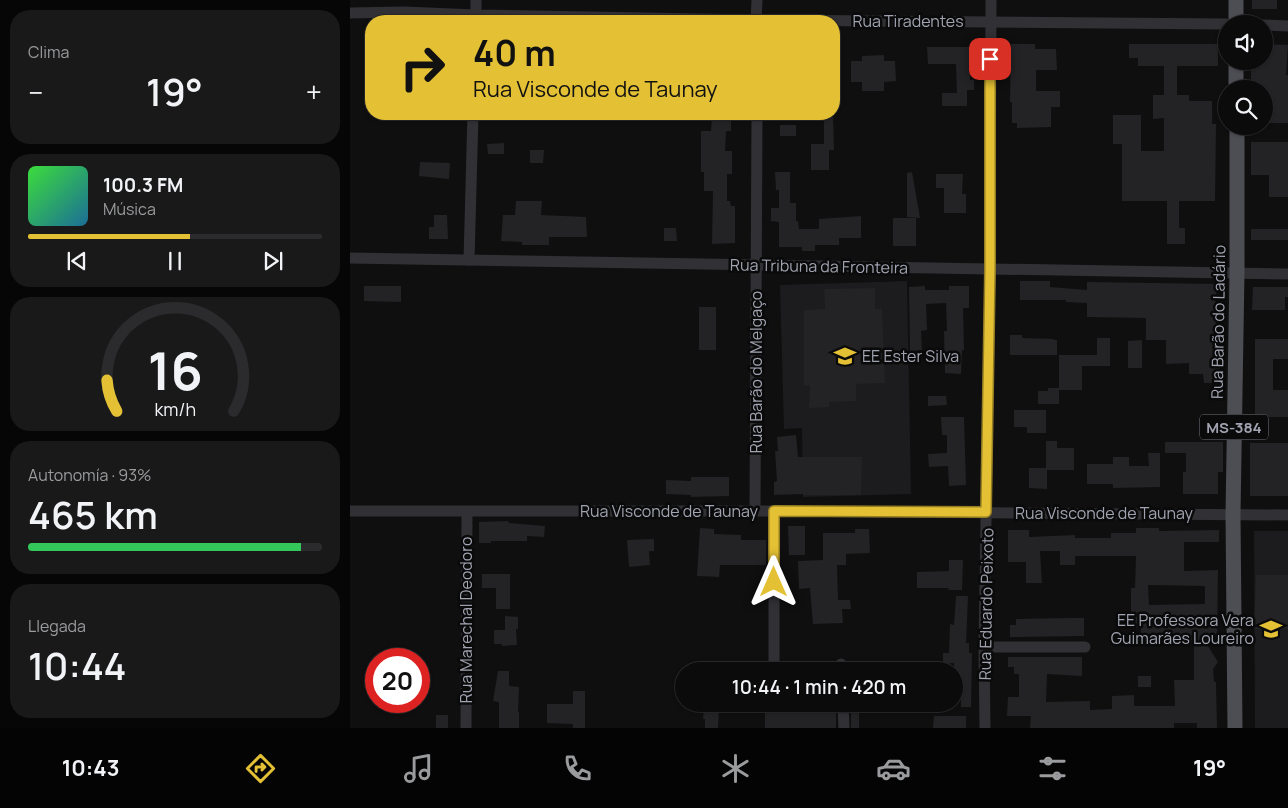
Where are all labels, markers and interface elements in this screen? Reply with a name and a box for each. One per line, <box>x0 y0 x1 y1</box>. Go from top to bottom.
street label: Rua Tiradentes <box>852 10 964 32</box>
map controls <box>1218 15 1273 135</box>
button: sound <box>1218 15 1273 70</box>
text: 40 m <box>473 29 556 77</box>
icon: right <box>390 35 455 100</box>
pin <box>969 38 1011 80</box>
text: Clima <box>28 41 69 63</box>
icon: arrive <box>976 45 1004 73</box>
text: 19° <box>146 65 203 117</box>
text: − <box>28 73 43 111</box>
text: + <box>306 73 322 111</box>
text: Rua Visconde de Taunay <box>473 74 718 104</box>
button: search <box>1218 80 1273 135</box>
text: 100.3 FM <box>103 172 183 198</box>
text: Música <box>103 198 156 220</box>
street label: Rua Barão do Ladário <box>1206 245 1230 399</box>
icon: previous <box>63 247 91 275</box>
icon: pause <box>161 247 189 275</box>
icon: next <box>259 247 287 275</box>
street label: Rua Tribuna da Fronteira <box>730 253 908 279</box>
street label: Rua Barão do Melgaço <box>745 291 767 453</box>
text: 16 <box>147 335 203 406</box>
school or university icon: EE Ester Silva <box>832 343 858 369</box>
place label: EE Ester Silva <box>862 345 959 367</box>
text: km/h <box>154 397 196 421</box>
road number: MS-384 <box>1200 414 1268 440</box>
text: Autonomía · 93% <box>28 464 152 486</box>
text: 465 km <box>28 488 158 540</box>
street label: Rua Visconde de Taunay <box>580 500 759 522</box>
street label: Rua Visconde de Taunay <box>1015 502 1194 524</box>
street label: Rua Eduardo Peixoto <box>974 528 998 680</box>
street label: Rua Marechal Deodoro <box>455 537 477 703</box>
position arrow <box>747 555 799 607</box>
place label: EE Professora Vera Guimarães Loureiro <box>1111 609 1254 649</box>
text: Llegada <box>28 615 86 637</box>
school or university icon: EE Professora Vera Guimarães Loureiro <box>1258 616 1284 642</box>
text: 10:44 <box>28 639 127 691</box>
speed limit sign: 20 <box>365 648 430 713</box>
text: 10:44 · 1 min · 420 m <box>732 674 906 700</box>
icon: directions <box>243 751 278 786</box>
icon: music <box>401 751 436 786</box>
icon: phone <box>560 751 595 786</box>
icon: climate <box>718 751 753 786</box>
icon: car <box>876 751 911 786</box>
icon: filters <box>1035 751 1070 786</box>
text: 10:43 <box>62 753 120 783</box>
text: 19° <box>1193 753 1226 783</box>

